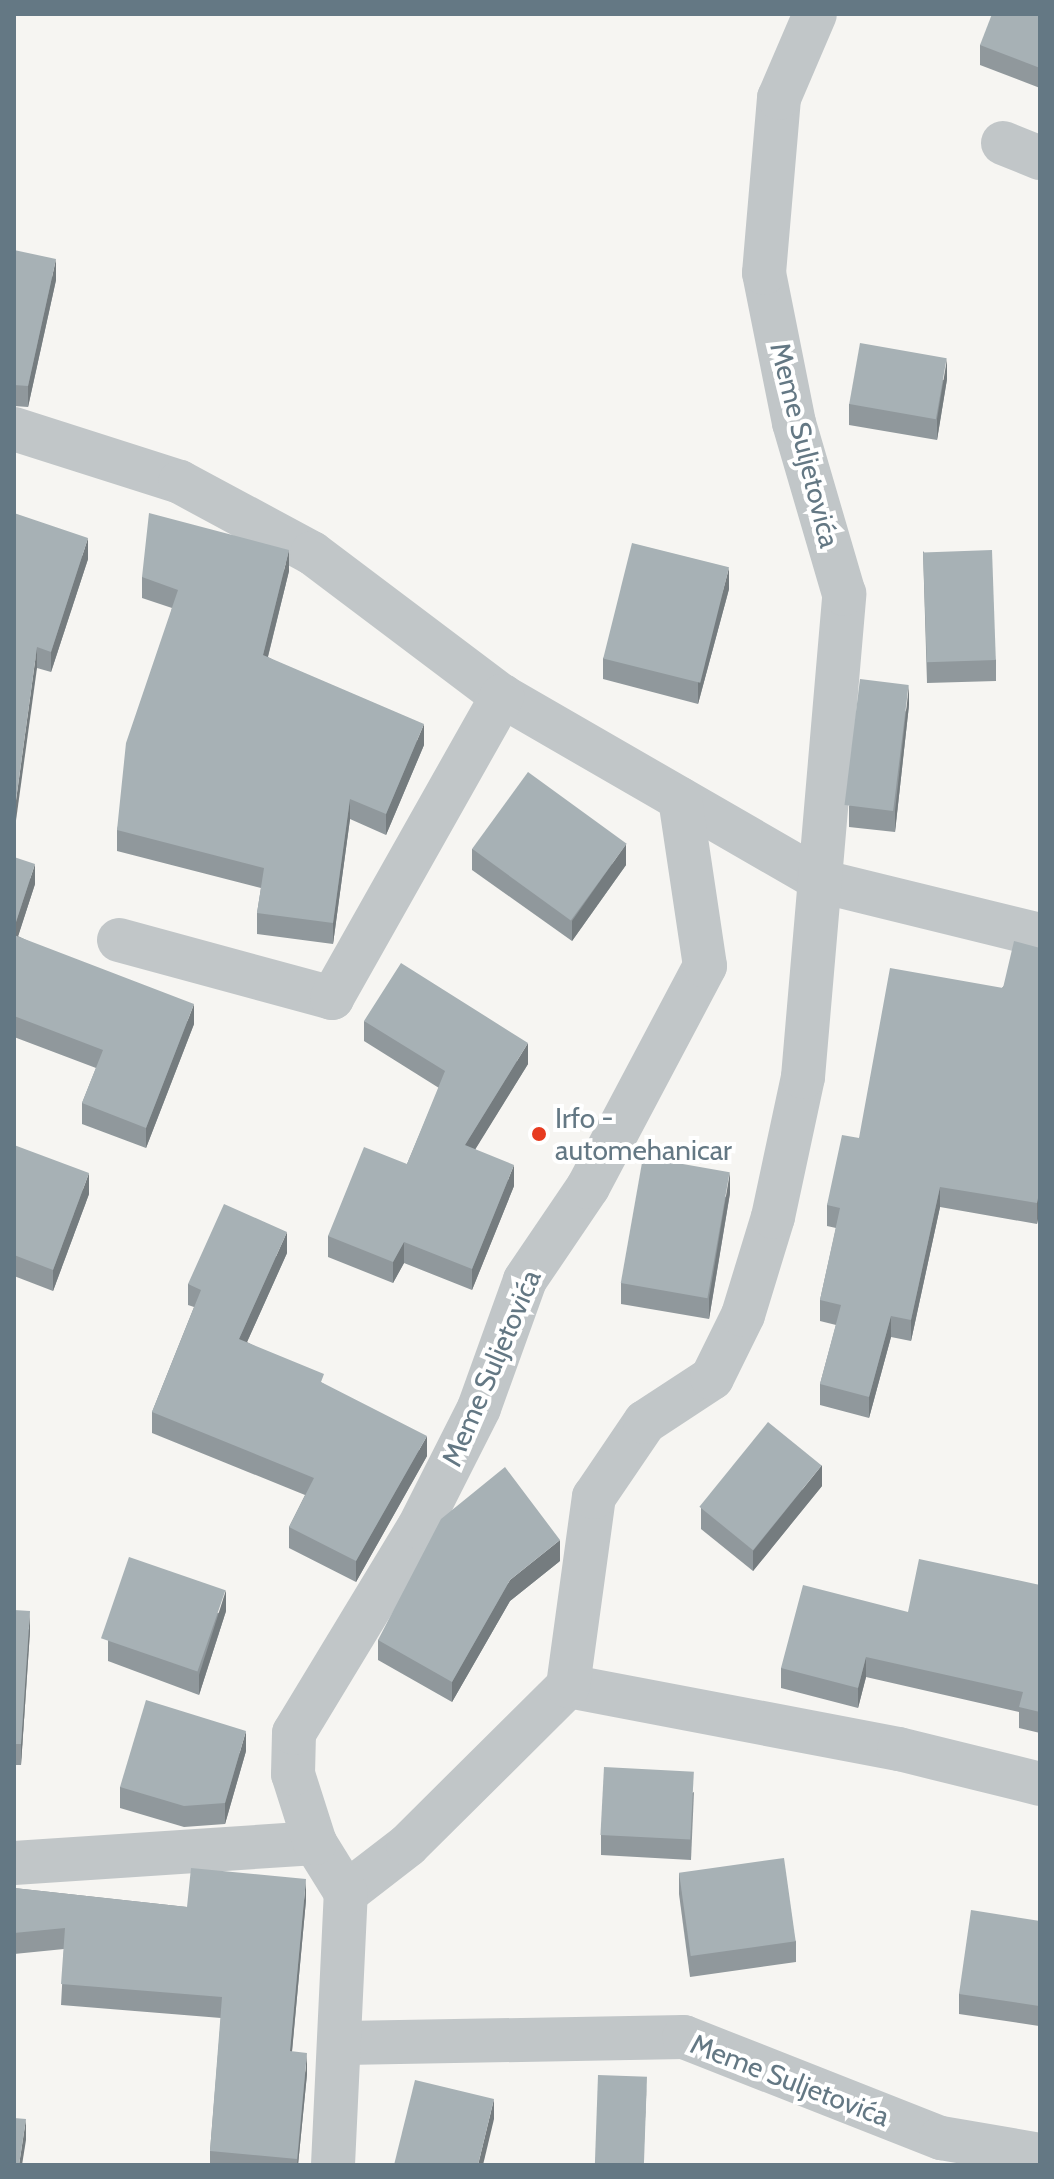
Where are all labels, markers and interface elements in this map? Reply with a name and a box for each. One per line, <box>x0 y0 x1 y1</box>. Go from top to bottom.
street label: Meme Suljetovića <box>763 339 847 551</box>
place label: Irfo - automehanicar <box>555 1101 732 1167</box>
marker: Irfo - automehanicar <box>530 1125 548 1143</box>
street label: Meme Suljetovića <box>435 1265 547 1471</box>
street label: Meme Suljetovića <box>686 2027 894 2133</box>

